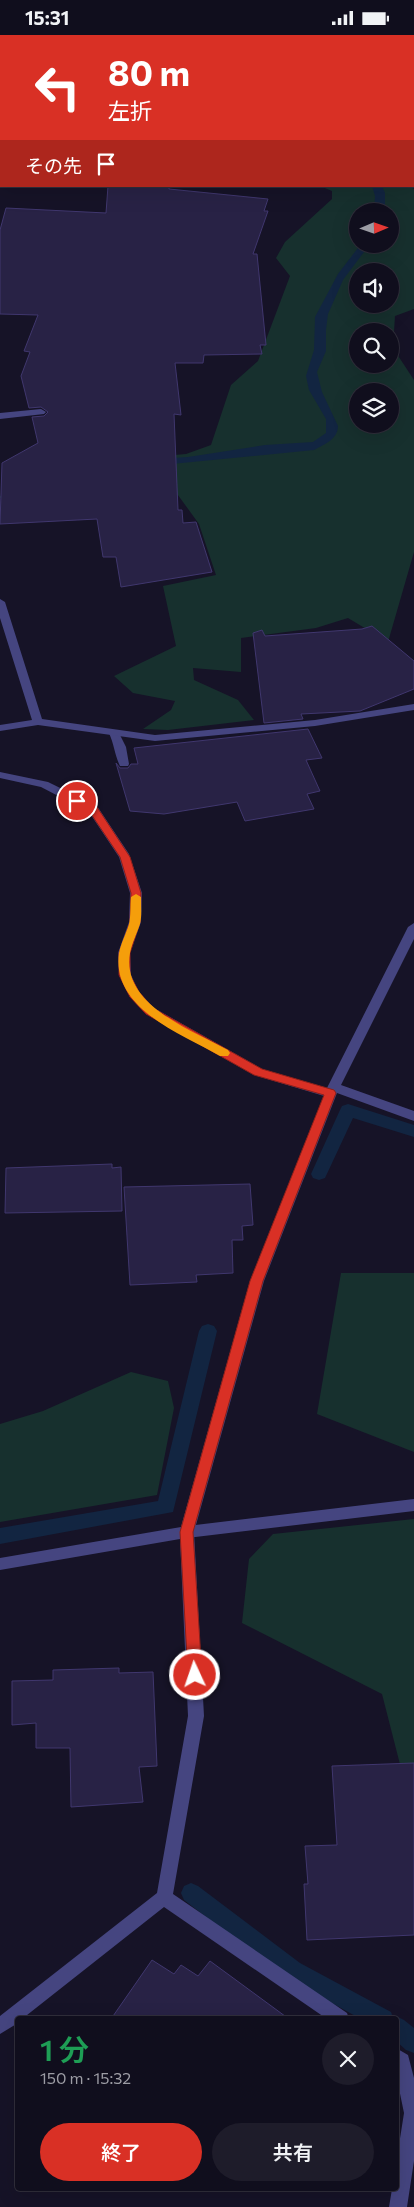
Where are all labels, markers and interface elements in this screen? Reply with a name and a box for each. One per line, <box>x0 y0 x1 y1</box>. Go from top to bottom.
text: 15:31 <box>25 6 69 29</box>
text: 80 m <box>108 50 190 93</box>
icon: left <box>25 55 90 120</box>
text: 左折 <box>108 97 152 124</box>
icon: arrive <box>92 150 120 178</box>
text: その先 <box>25 154 82 177</box>
north arrow <box>349 203 399 253</box>
map controls <box>349 203 399 433</box>
button: sound <box>349 263 399 313</box>
button: search <box>349 323 399 373</box>
button: layers <box>349 383 399 433</box>
pin <box>56 780 98 822</box>
icon: arrive <box>63 787 91 815</box>
position arrow <box>168 1648 220 1700</box>
text: 1 分 <box>40 2030 89 2067</box>
button: close <box>322 2033 374 2085</box>
text: 150 m · 15:32 <box>40 2068 131 2087</box>
button: 終了 <box>40 2123 202 2181</box>
button: 共有 <box>212 2123 374 2181</box>

